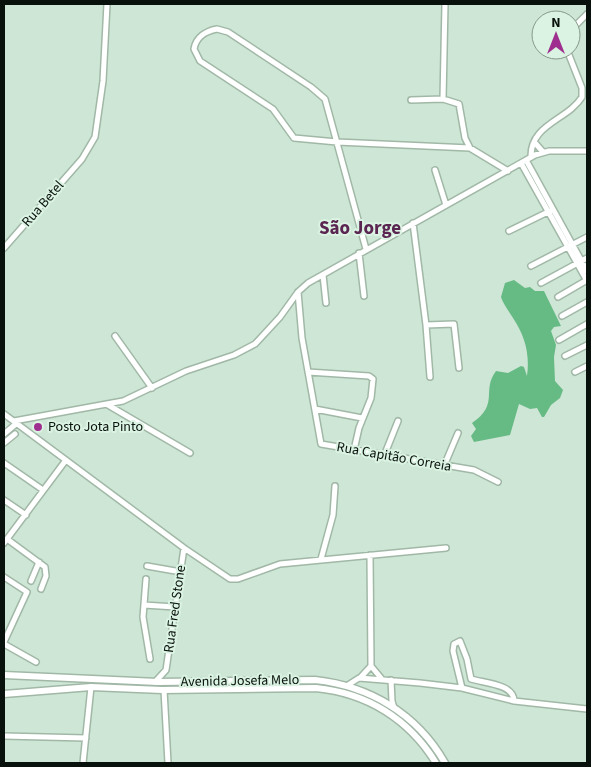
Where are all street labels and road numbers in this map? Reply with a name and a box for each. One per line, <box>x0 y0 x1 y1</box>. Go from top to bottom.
street label: Rua Betel <box>17 176 69 232</box>
street label: Rua Capitão Correia <box>335 437 453 477</box>
street label: Rua Fred Stone <box>159 564 191 654</box>
street label: Avenida Josefa Melo <box>181 670 299 692</box>

